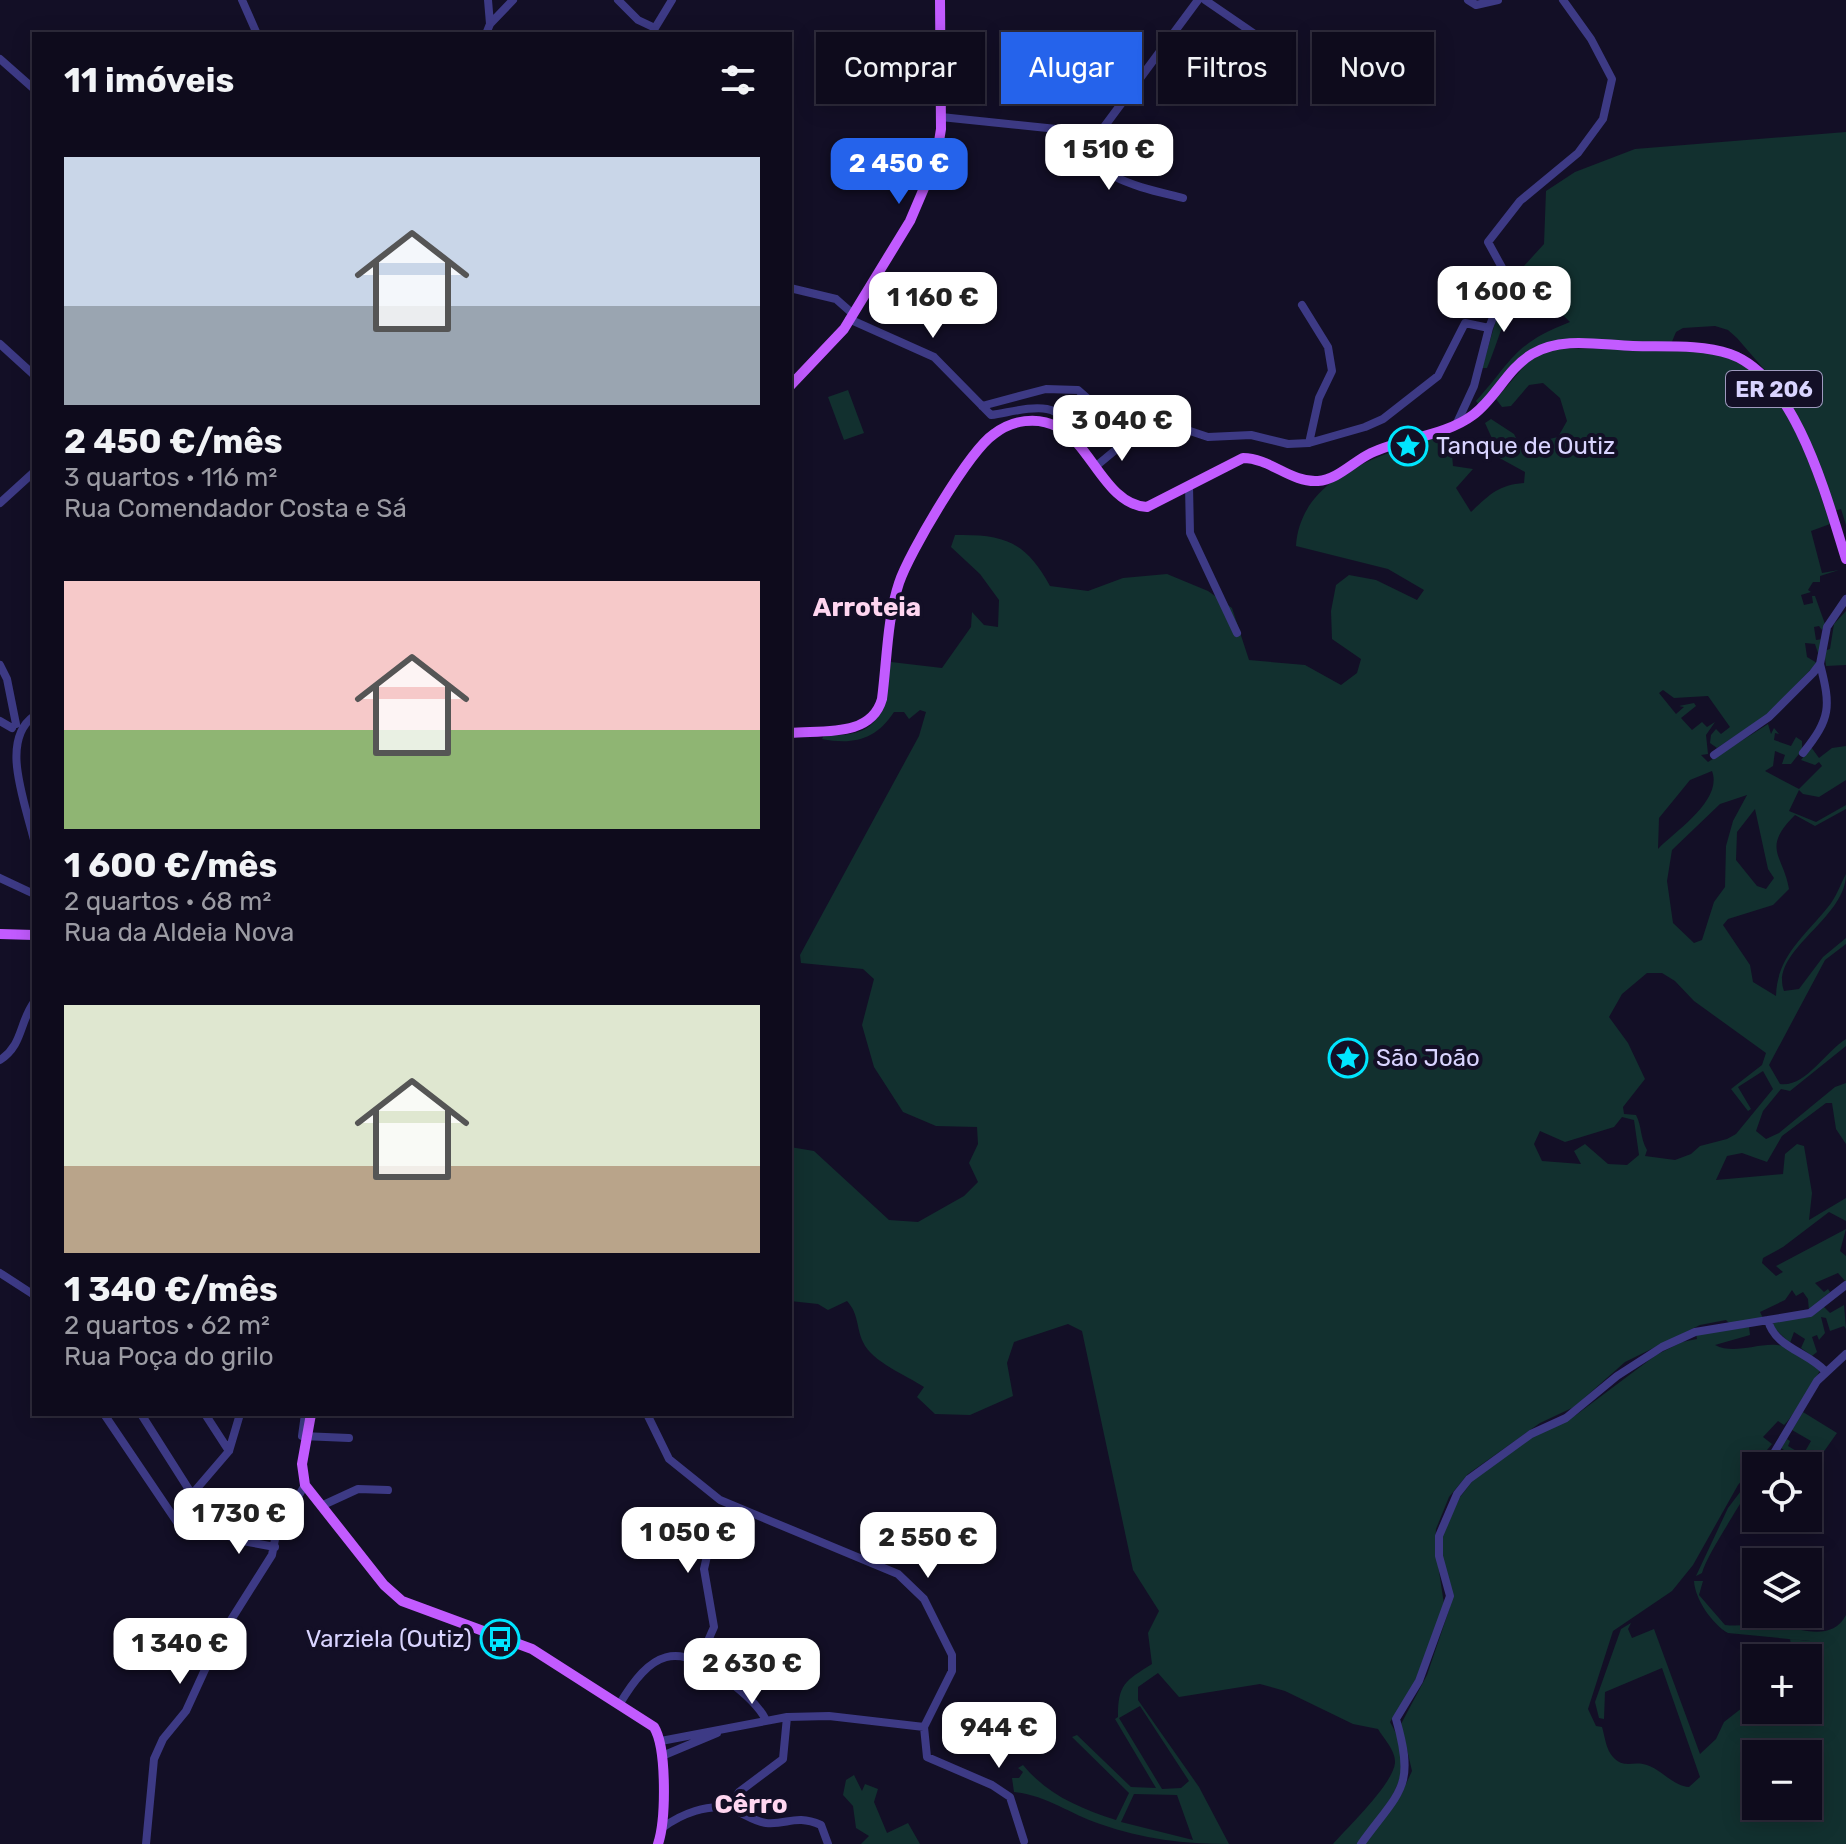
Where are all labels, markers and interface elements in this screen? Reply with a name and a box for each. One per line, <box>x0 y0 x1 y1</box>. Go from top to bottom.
chip: Comprar <box>816 32 985 104</box>
chip: Alugar <box>1001 32 1142 104</box>
chip: Filtros <box>1158 32 1296 104</box>
chip: Novo <box>1312 32 1434 104</box>
icon: filters <box>716 58 760 102</box>
text: 11 imóveis <box>64 60 234 101</box>
pin: 1 510 € <box>1035 124 1183 192</box>
text: 1 510 € <box>1063 134 1155 165</box>
pin: 2 450 € <box>825 138 973 206</box>
text: 2 450 € <box>849 148 949 179</box>
icon: home <box>340 209 484 353</box>
pin: 1 600 € <box>1430 266 1578 334</box>
pin: 1 160 € <box>859 272 1007 340</box>
text: 1 600 € <box>1456 276 1552 307</box>
text: 1 160 € <box>887 282 979 313</box>
road number: ER 206 <box>1726 371 1822 407</box>
pin: 3 040 € <box>1048 395 1196 463</box>
text: 3 040 € <box>1071 405 1173 436</box>
text: 2 450 €/mês <box>64 421 282 462</box>
place icon: Tanque de Outiz <box>1387 425 1429 467</box>
place label: Tanque de Outiz <box>1436 432 1615 460</box>
text: 3 quartos · 116 m² <box>64 462 277 493</box>
text: Rua Comendador Costa e Sá <box>64 493 407 524</box>
district label: Arroteia <box>813 592 921 623</box>
icon: home <box>340 633 484 777</box>
text: 1 600 €/mês <box>64 845 277 886</box>
text: 2 quartos · 68 m² <box>64 886 271 917</box>
text: Rua da Aldeia Nova <box>64 917 294 948</box>
place icon: São João <box>1327 1037 1369 1079</box>
place label: São João <box>1376 1044 1480 1072</box>
icon: home <box>340 1057 484 1201</box>
text: 1 340 €/mês <box>64 1269 278 1310</box>
text: 2 quartos · 62 m² <box>64 1310 270 1341</box>
text: Rua Poça do grilo <box>64 1341 274 1372</box>
map controls <box>1742 1452 1822 1820</box>
button: locate <box>1742 1452 1822 1532</box>
pin: 1 730 € <box>165 1488 313 1556</box>
text: 1 730 € <box>192 1498 286 1529</box>
pin: 1 050 € <box>614 1507 762 1575</box>
pin: 2 550 € <box>854 1512 1002 1580</box>
text: 1 050 € <box>640 1517 736 1548</box>
text: 2 550 € <box>878 1522 978 1553</box>
button: layers <box>1742 1548 1822 1628</box>
pin: 1 340 € <box>106 1618 254 1686</box>
bus stop icon: Varziela (Outiz) <box>479 1618 521 1660</box>
place label: Varziela (Outiz) <box>306 1625 472 1653</box>
text: 1 340 € <box>132 1628 228 1659</box>
pin: 2 630 € <box>678 1638 826 1706</box>
button: + <box>1742 1644 1822 1724</box>
text: 2 630 € <box>702 1648 802 1679</box>
pin: 944 € <box>943 1702 1055 1770</box>
text: 944 € <box>960 1712 1038 1743</box>
button: − <box>1742 1740 1822 1820</box>
district label: Cêrro <box>714 1789 788 1820</box>

